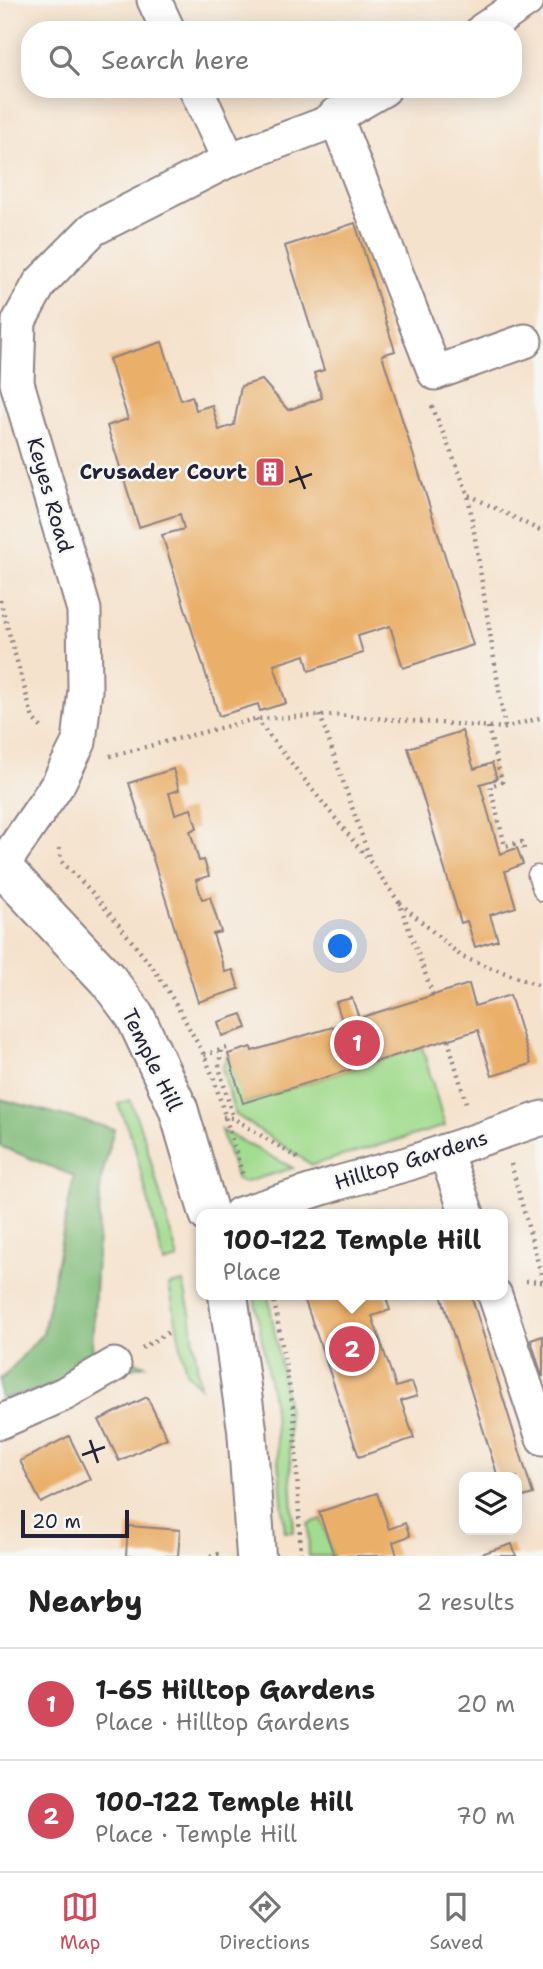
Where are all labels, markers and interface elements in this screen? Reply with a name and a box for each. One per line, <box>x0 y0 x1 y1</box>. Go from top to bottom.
search box <box>21 21 522 98</box>
icon: search <box>45 41 83 79</box>
text: Search here <box>101 42 250 77</box>
street label: Keyes Road <box>20 434 80 556</box>
building icon: Crusader Court <box>253 455 287 489</box>
place label: Crusader Court <box>79 458 247 486</box>
your location <box>323 929 357 963</box>
street label: Temple Hill <box>115 1004 189 1116</box>
pin: 1 <box>334 1017 380 1069</box>
street label: Hilltop Gardens <box>331 1123 491 1197</box>
popup <box>196 1209 508 1300</box>
text: 100-122 Temple Hill <box>223 1222 481 1257</box>
text: Place <box>223 1257 281 1287</box>
pin: 2 <box>329 1323 375 1375</box>
map controls <box>459 1472 522 1535</box>
button: layers <box>459 1472 522 1535</box>
scale bar <box>21 1507 130 1539</box>
text: 20 m <box>32 1509 81 1534</box>
text: Nearby <box>28 1581 143 1622</box>
text: 2 results <box>416 1587 515 1617</box>
text: 1-65 Hilltop Gardens <box>95 1672 375 1707</box>
text: 1 <box>46 1689 56 1719</box>
text: 20 m <box>456 1689 515 1719</box>
text: Place · Hilltop Gardens <box>95 1707 350 1737</box>
text: 100-122 Temple Hill <box>95 1784 354 1819</box>
text: 2 <box>43 1801 59 1831</box>
text: 70 m <box>456 1801 515 1831</box>
text: Place · Temple Hill <box>95 1819 297 1849</box>
tab: Map <box>60 1888 100 1955</box>
tab: Directions <box>220 1888 310 1955</box>
tab: Saved <box>429 1888 483 1955</box>

